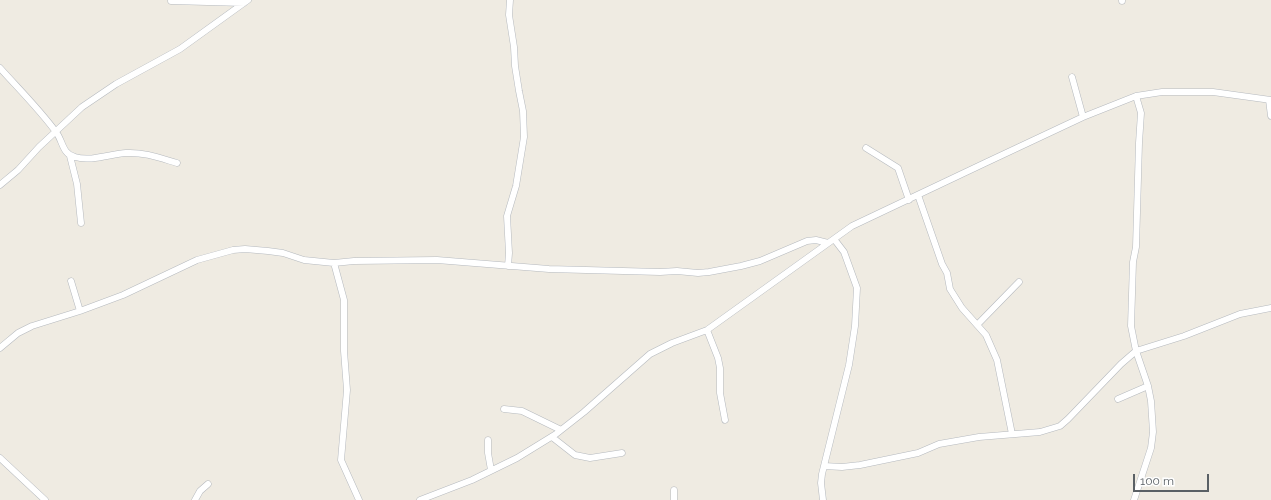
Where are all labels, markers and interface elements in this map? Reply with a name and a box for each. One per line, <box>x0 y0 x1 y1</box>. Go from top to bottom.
scale bar <box>1135 466 1211 492</box>
text: 100 m <box>1140 474 1174 488</box>

